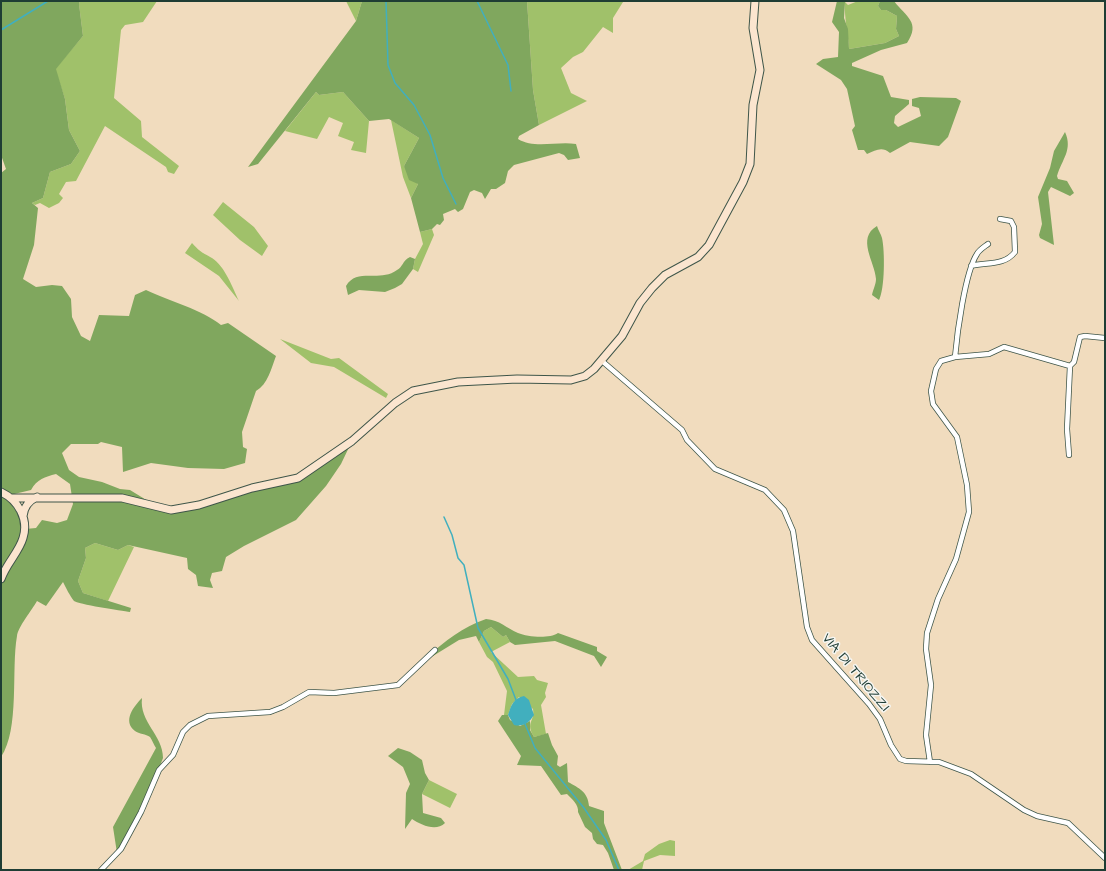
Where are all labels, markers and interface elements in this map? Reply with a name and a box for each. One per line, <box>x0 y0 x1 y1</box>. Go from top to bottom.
street label: VIA DI TRIOZZI <box>818 631 892 715</box>

